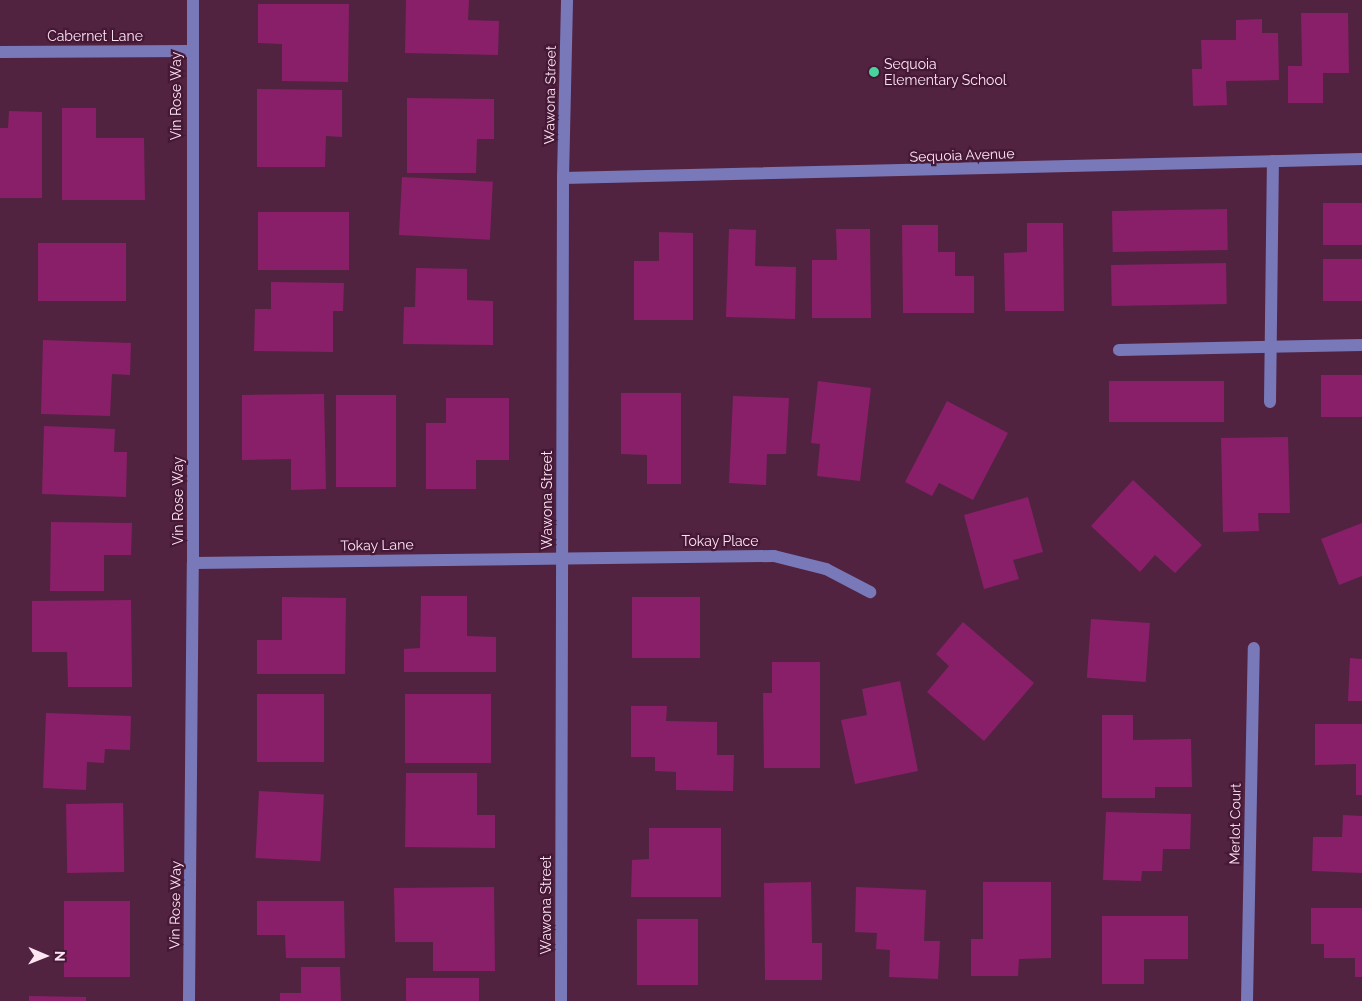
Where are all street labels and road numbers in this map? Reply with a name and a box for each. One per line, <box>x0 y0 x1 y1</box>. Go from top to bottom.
street label: Cabernet Lane <box>47 28 143 44</box>
street label: Wawona Street <box>541 45 559 145</box>
street label: Vin Rose Way <box>168 52 184 140</box>
street label: Sequoia Avenue <box>909 145 1015 165</box>
street label: Wawona Street <box>539 451 555 549</box>
street label: Vin Rose Way <box>170 457 186 545</box>
street label: Tokay Place <box>681 533 759 549</box>
street label: Tokay Lane <box>340 536 414 554</box>
street label: Merlot Court <box>1226 783 1244 865</box>
street label: Wawona Street <box>538 856 554 954</box>
street label: Vin Rose Way <box>166 860 184 950</box>

